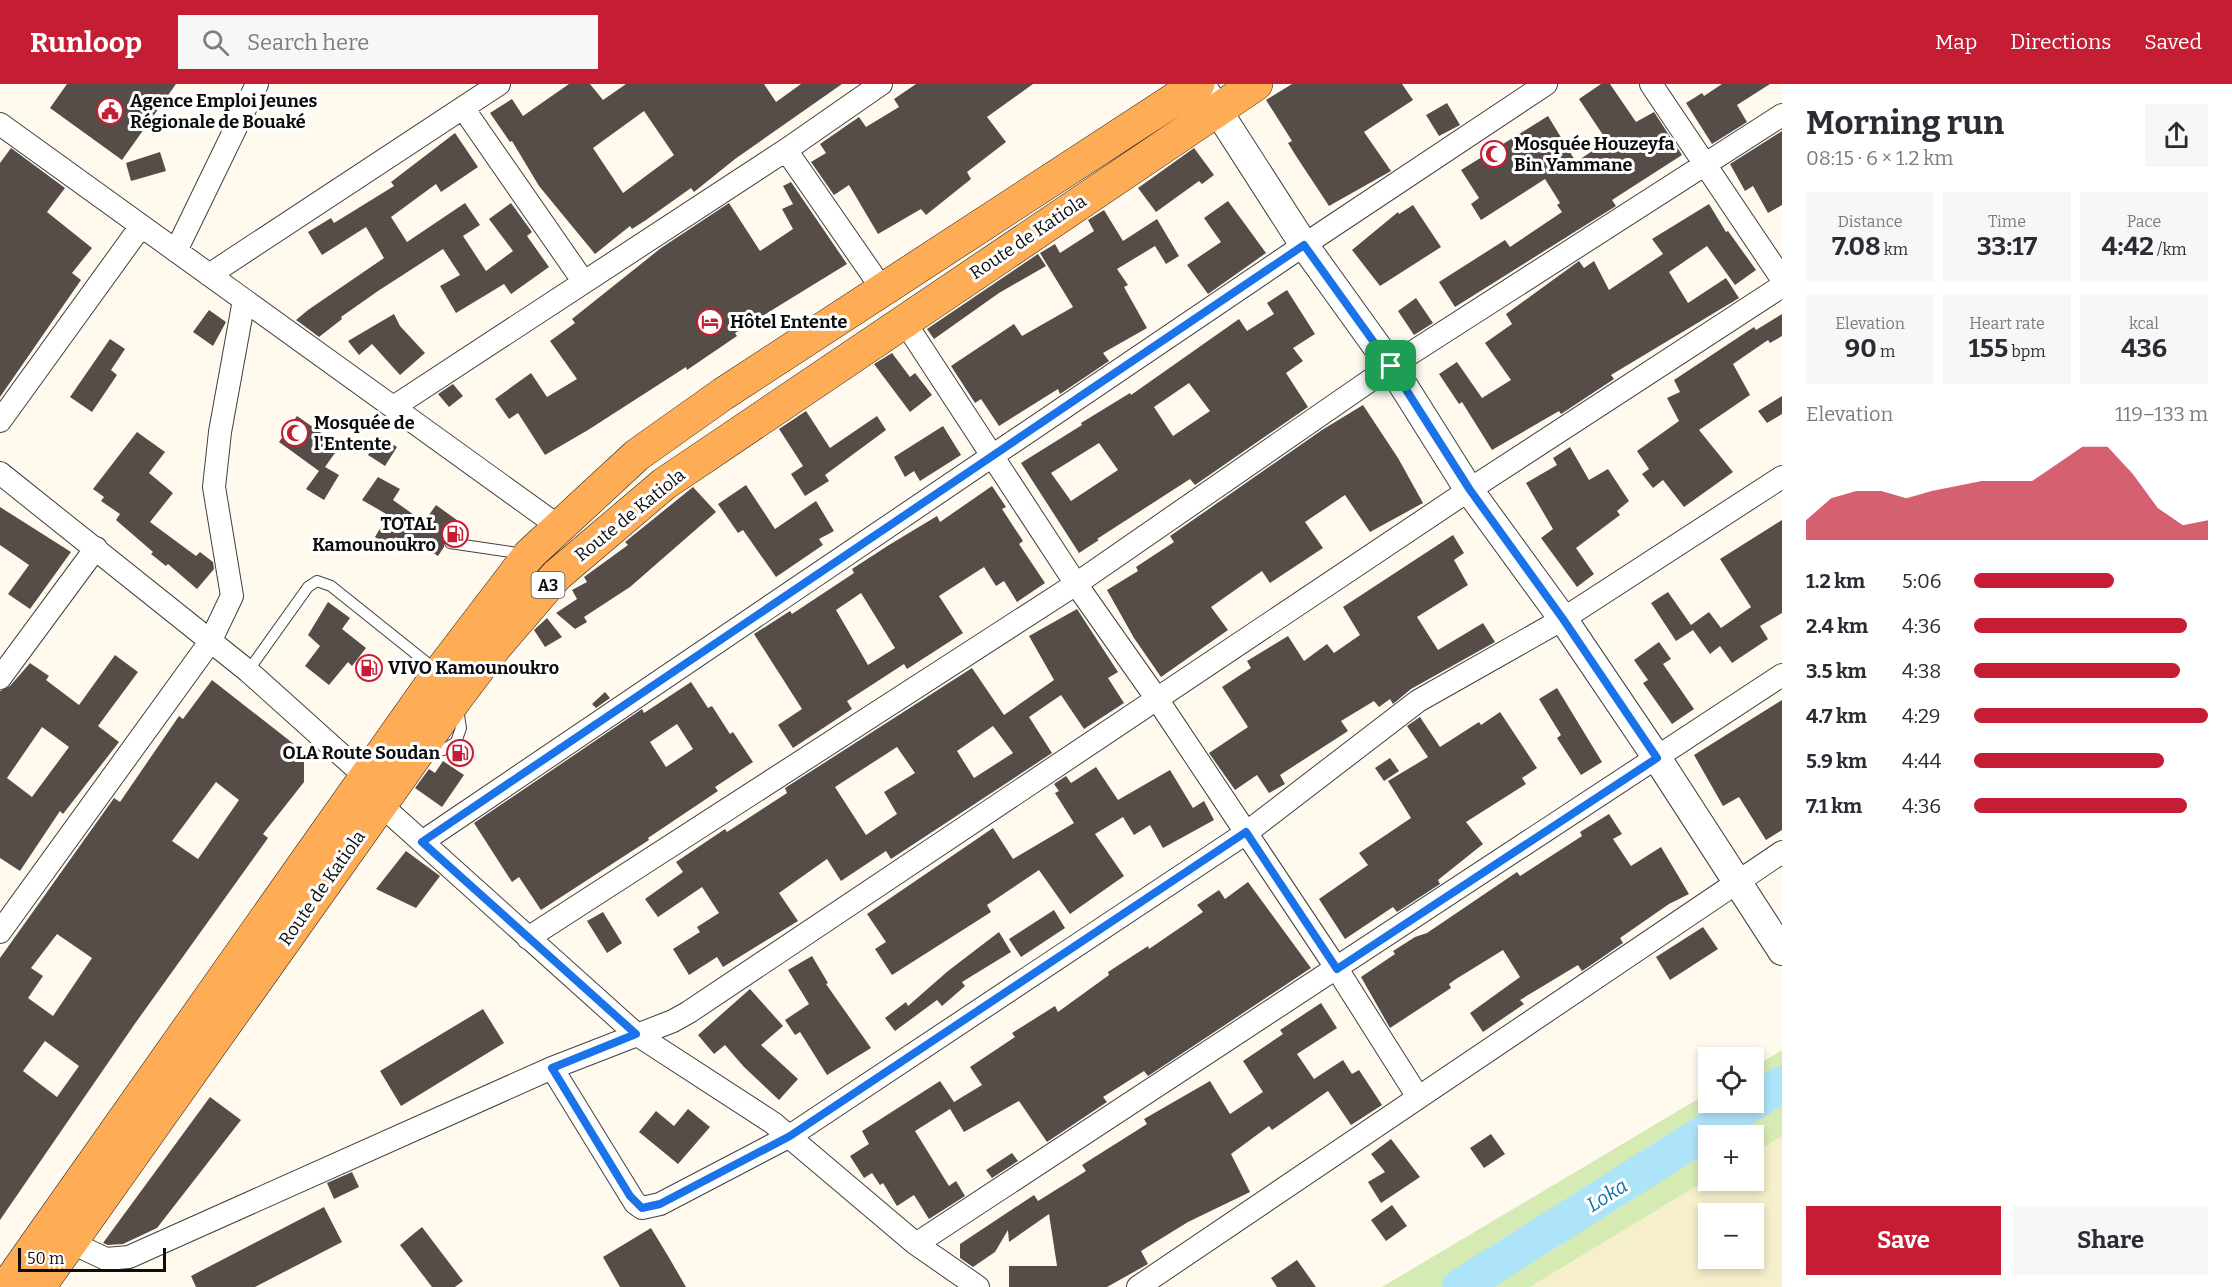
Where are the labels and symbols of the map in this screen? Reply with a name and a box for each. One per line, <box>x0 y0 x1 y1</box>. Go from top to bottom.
place label: Agence Emploi Jeunes Régionale de Bouaké <box>130 90 318 133</box>
public building icon: Agence Emploi Jeunes Régionale de Bouaké <box>95 96 125 126</box>
place label: Mosquée Houzeyfa Bin Yammane <box>1514 133 1675 176</box>
mosque icon: Mosquée Houzeyfa Bin Yammane <box>1479 139 1509 169</box>
street label: Route de Katiola <box>966 190 1091 284</box>
hotel icon: Hôtel Entente <box>695 307 725 337</box>
place label: Hôtel Entente <box>730 311 847 333</box>
pin <box>1365 340 1416 391</box>
place label: Mosquée de l'Entente <box>314 412 415 455</box>
mosque icon: Mosquée de l'Entente <box>280 418 310 448</box>
street label: Route de Katiola <box>570 464 690 566</box>
place label: TOTAL Kamounoukro <box>312 513 436 556</box>
fuel station icon: TOTAL Kamounoukro <box>440 519 470 549</box>
road number: A3 <box>532 572 564 598</box>
fuel station icon: VIVO Kamounoukro <box>354 653 384 683</box>
place label: VIVO Kamounoukro <box>388 657 559 679</box>
fuel station icon: OLA Route Soudan <box>445 738 475 768</box>
place label: OLA Route Soudan <box>283 742 440 764</box>
street label: Route de Katiola <box>274 826 370 950</box>
water label: Loka <box>1582 1173 1632 1217</box>
scale bar <box>18 1245 166 1272</box>

